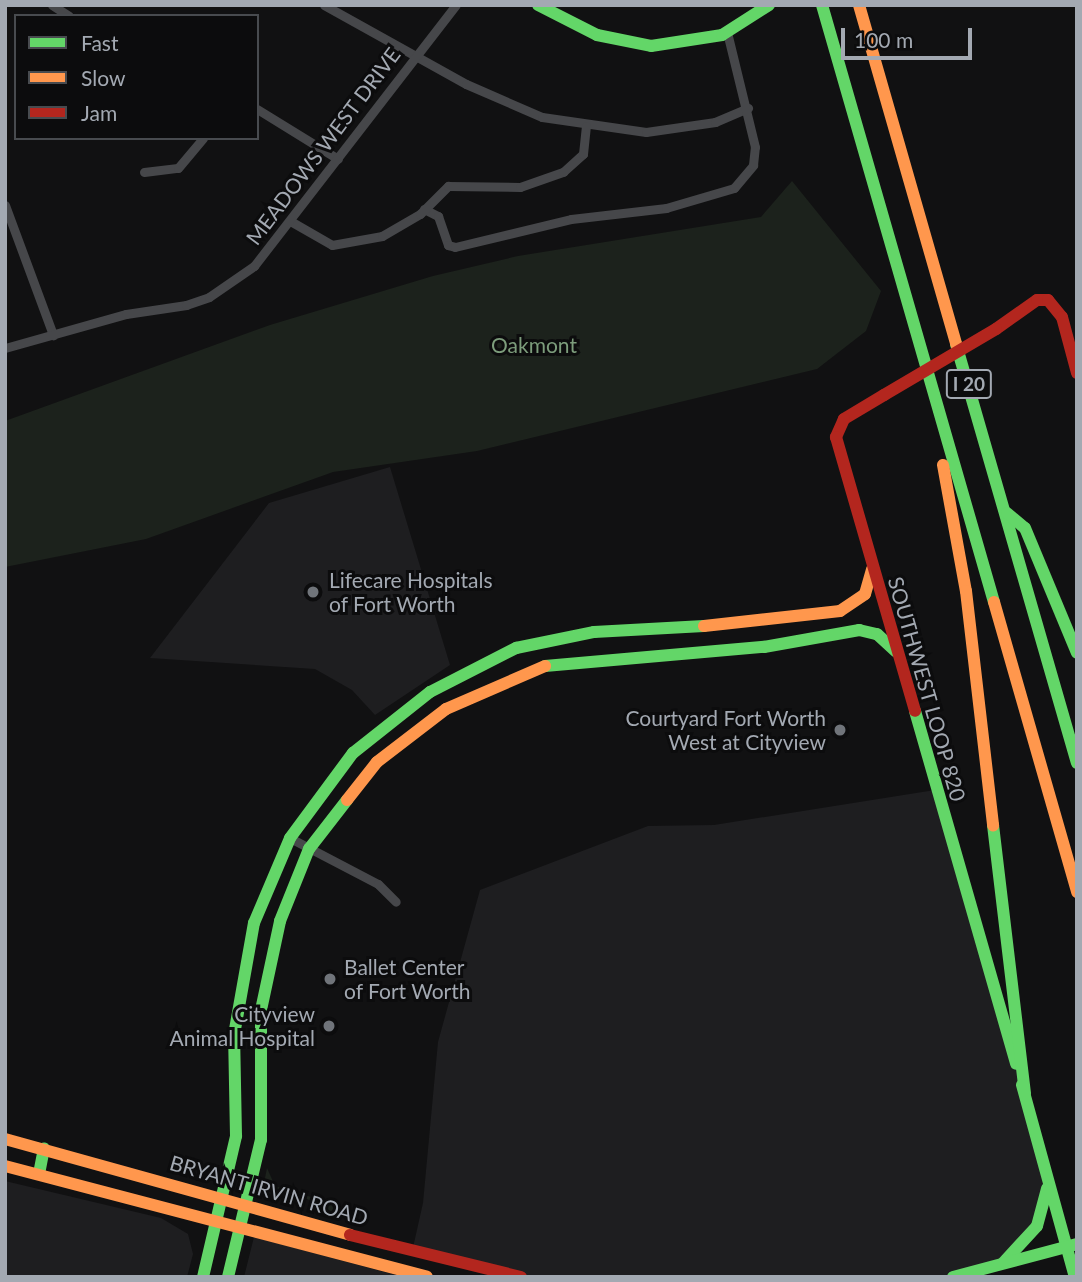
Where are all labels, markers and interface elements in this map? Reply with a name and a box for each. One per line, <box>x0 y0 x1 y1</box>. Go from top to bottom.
legend <box>14 14 259 140</box>
scale bar <box>844 14 975 58</box>
text: 100 m <box>854 27 913 52</box>
text: Fast <box>81 30 118 55</box>
street label: MEADOWS WEST DRIVE <box>240 42 406 250</box>
text: Slow <box>81 65 125 90</box>
text: Jam <box>81 100 117 125</box>
park label: Oakmont <box>491 332 577 358</box>
road number: I 20 <box>944 368 993 400</box>
place label: Lifecare Hospitals of Fort Worth <box>329 567 493 617</box>
street label: SOUTHWEST LOOP 820 <box>883 573 971 805</box>
marker: Lifecare Hospitals of Fort Worth <box>303 582 323 602</box>
place label: Courtyard Fort Worth West at Cityview <box>625 705 826 755</box>
marker: Courtyard Fort Worth West at Cityview <box>832 722 848 738</box>
place label: Ballet Center of Fort Worth <box>344 954 471 1004</box>
marker: Ballet Center of Fort Worth <box>322 971 338 987</box>
place label: Cityview Animal Hospital <box>170 1001 315 1051</box>
marker: Cityview Animal Hospital <box>321 1018 337 1034</box>
street label: BRYANT IRVIN ROAD <box>167 1150 371 1230</box>

